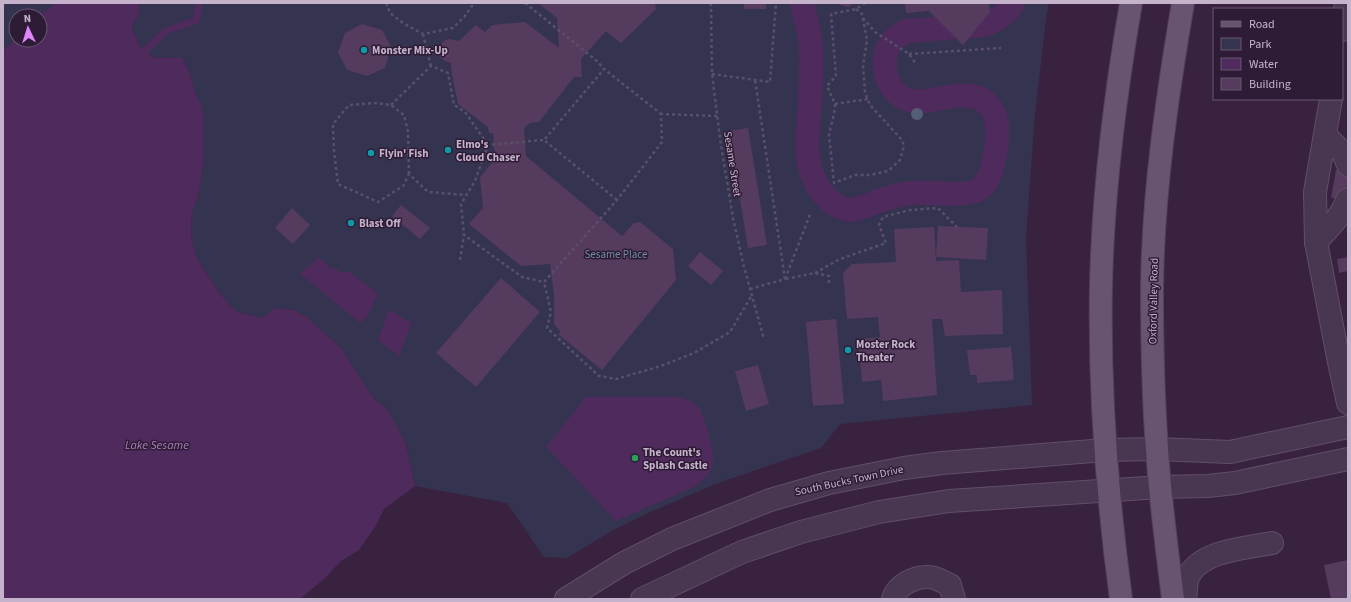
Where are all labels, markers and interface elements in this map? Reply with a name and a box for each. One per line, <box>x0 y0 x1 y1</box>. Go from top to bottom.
north arrow <box>8 8 48 48</box>
legend <box>1213 8 1343 100</box>
text: N <box>23 11 32 26</box>
text: Road <box>1249 16 1275 33</box>
text: Park <box>1249 36 1271 53</box>
place label: Monster Mix-Up <box>372 43 448 58</box>
marker: Monster Mix-Up <box>359 45 369 55</box>
text: Water <box>1249 56 1279 73</box>
text: Building <box>1249 76 1291 93</box>
street label: Sesame Street <box>720 130 745 198</box>
place label: Elmo's Cloud Chaser <box>456 137 520 165</box>
marker: Elmo's Cloud Chaser <box>443 145 453 155</box>
place label: Flyin' Fish <box>379 146 428 161</box>
marker: Flyin' Fish <box>366 148 376 158</box>
place label: Blast Off <box>359 216 401 231</box>
marker: Blast Off <box>346 218 356 228</box>
park label: Sesame Place <box>584 247 648 262</box>
street label: Oxford Valley Road <box>1145 258 1162 344</box>
place label: Moster Rock Theater <box>856 337 915 365</box>
marker: Moster Rock Theater <box>843 345 853 355</box>
water label: Lake Sesame <box>125 437 189 454</box>
place label: The Count's Splash Castle <box>643 445 708 473</box>
marker: The Count's Splash Castle <box>630 453 640 463</box>
street label: South Bucks Town Drive <box>793 462 905 499</box>

